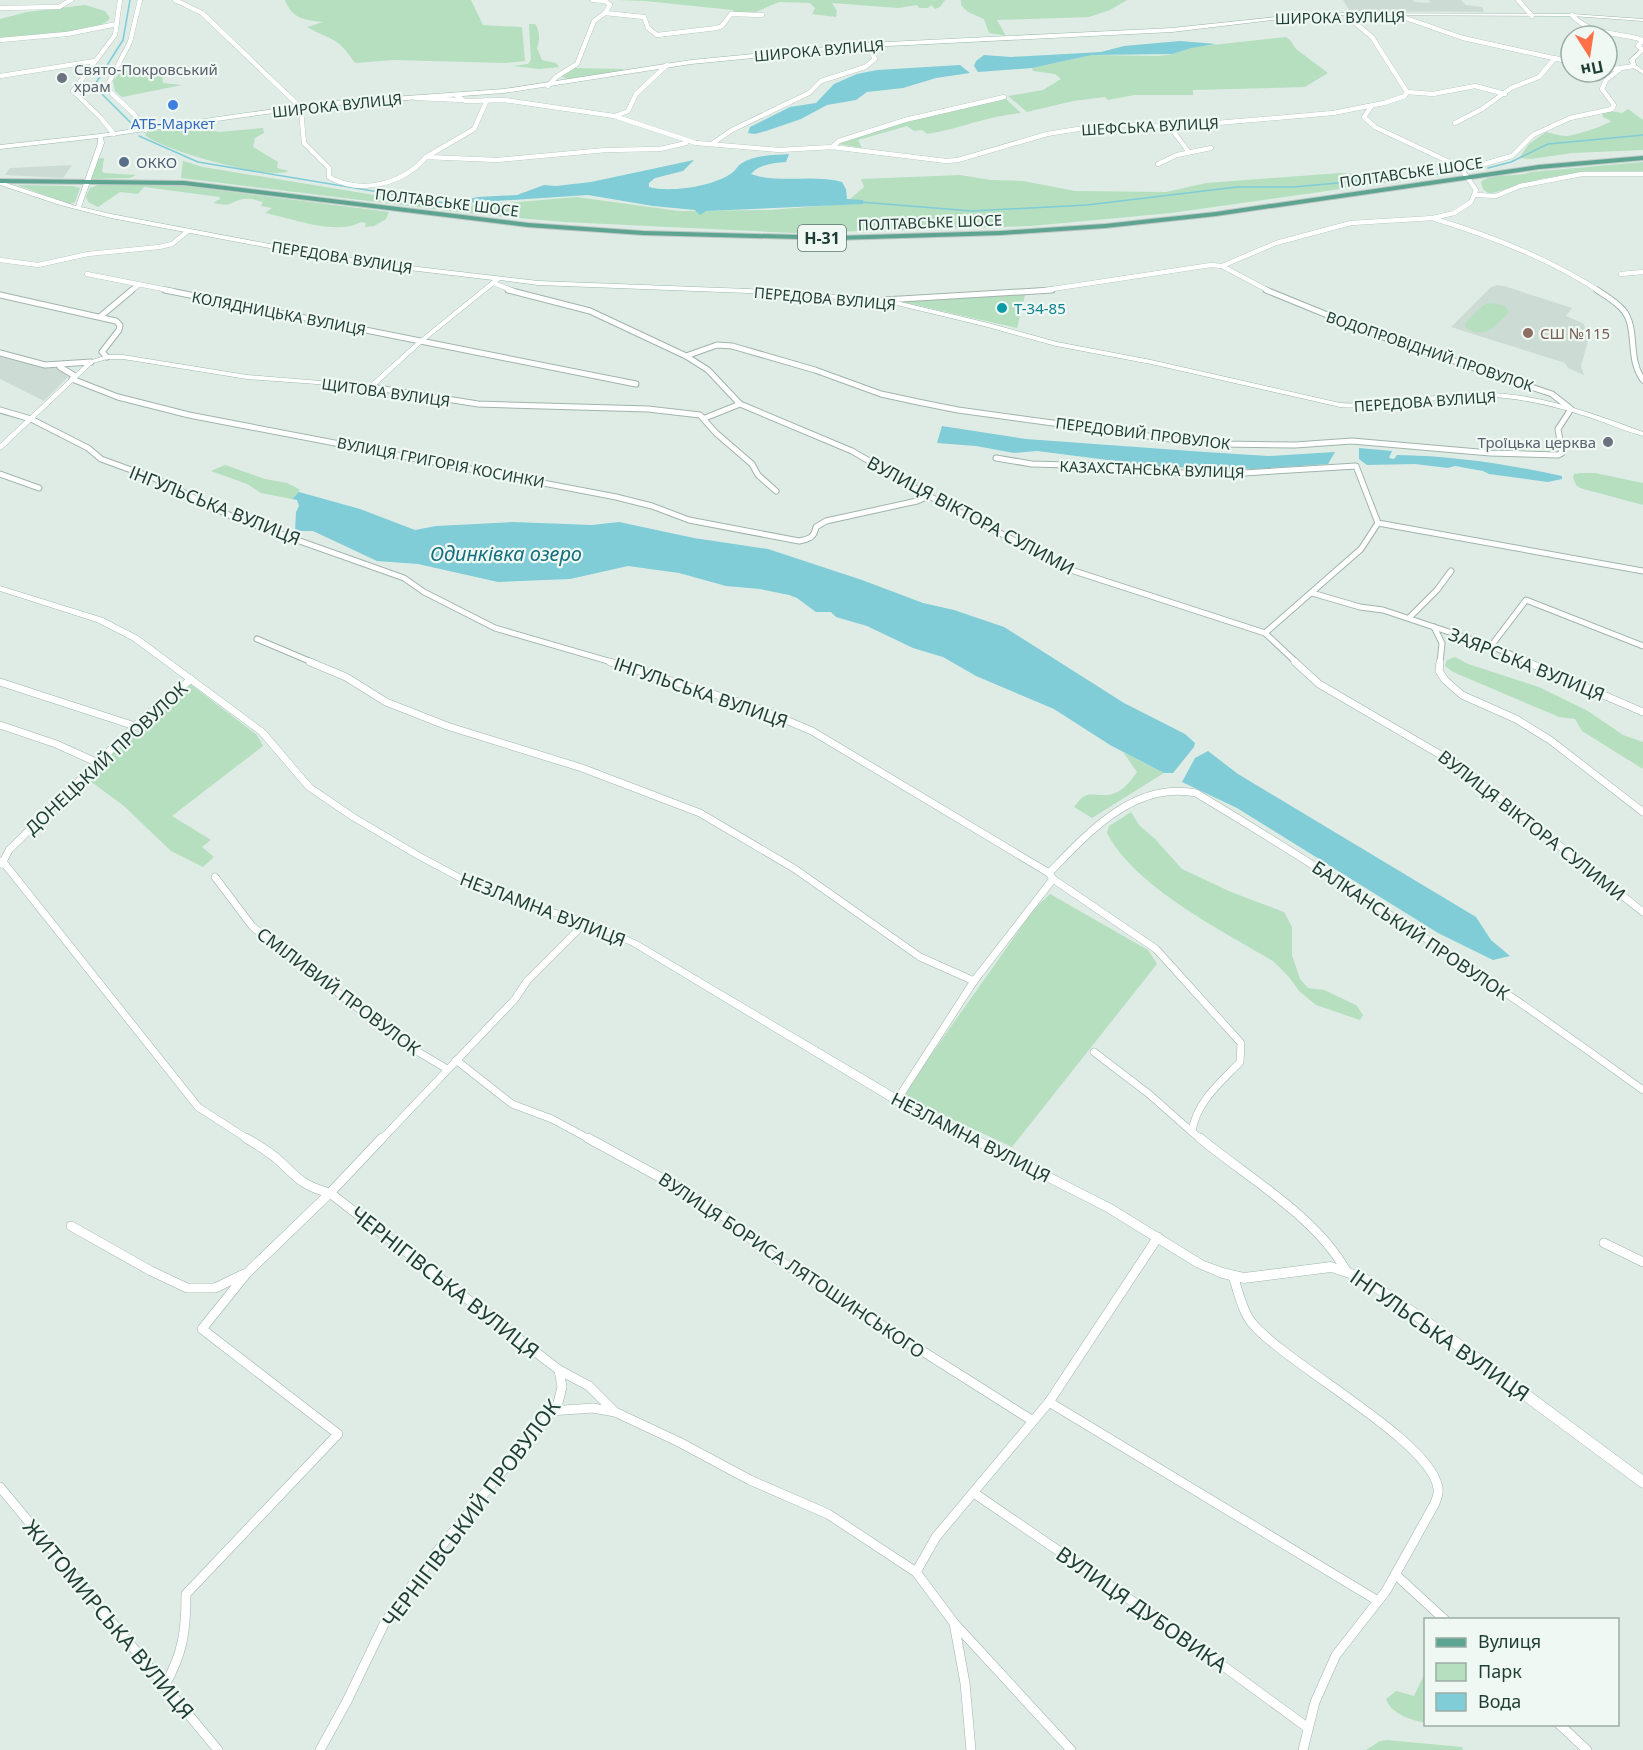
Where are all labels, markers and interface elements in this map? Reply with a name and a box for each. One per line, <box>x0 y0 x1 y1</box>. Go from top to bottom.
street label: ШИРОКА ВУЛИЦЯ <box>1275 6 1405 28</box>
north arrow <box>1559 24 1619 84</box>
street label: ШИРОКА ВУЛИЦЯ <box>753 34 885 66</box>
text: Пн <box>1579 56 1606 82</box>
place label: Свято-Покровський храм <box>74 59 218 96</box>
marker: Свято-Покровський храм <box>55 71 69 85</box>
street label: ШИРОКА ВУЛИЦЯ <box>271 88 403 122</box>
marker: АТБ-Маркет <box>166 98 180 112</box>
street label: ШЕФСЬКА ВУЛИЦЯ <box>1081 112 1219 140</box>
place label: АТБ-Маркет <box>131 113 215 133</box>
place label: ОККО <box>136 152 177 172</box>
street label: ПОЛТАВСЬКЕ ШОСЕ <box>1338 152 1484 192</box>
marker: ОККО <box>117 155 131 169</box>
street label: ПОЛТАВСЬКЕ ШОСЕ <box>374 183 520 221</box>
street label: ПОЛТАВСЬКЕ ШОСЕ <box>857 209 1003 235</box>
road number: Н-31 <box>798 225 846 251</box>
street label: ПЕРЕДОВА ВУЛИЦЯ <box>270 236 414 278</box>
street label: ПЕРЕДОВА ВУЛИЦЯ <box>753 282 897 314</box>
street label: КОЛЯДНИЦЬКА ВУЛИЦЯ <box>190 286 368 340</box>
place label: Т-34-85 <box>1014 298 1066 318</box>
marker: Т-34-85 <box>995 301 1009 315</box>
street label: ВОДОПРОВІДНИЙ ПРОВУЛОК <box>1324 306 1537 396</box>
place label: СШ №115 <box>1540 323 1610 343</box>
marker: СШ №115 <box>1521 326 1535 340</box>
street label: ЩИТОВА ВУЛИЦЯ <box>320 373 452 411</box>
street label: ПЕРЕДОВА ВУЛИЦЯ <box>1353 386 1497 416</box>
street label: ПЕРЕДОВИЙ ПРОВУЛОК <box>1055 412 1232 454</box>
street label: ВУЛИЦЯ ГРИГОРІЯ КОСИНКИ <box>336 432 546 492</box>
place label: Троїцька церква <box>1478 432 1596 452</box>
marker: Троїцька церква <box>1601 435 1615 449</box>
street label: ВУЛИЦЯ ВІКТОРА СУЛИМИ <box>863 450 1079 580</box>
street label: КАЗАХСТАНСЬКА ВУЛИЦЯ <box>1059 456 1245 482</box>
street label: ІНГУЛЬСЬКА ВУЛИЦЯ <box>126 460 304 550</box>
water label: Одинківка озеро <box>430 540 582 567</box>
street label: ЗАЯРСЬКА ВУЛИЦЯ <box>1445 622 1609 706</box>
street label: ІНГУЛЬСЬКА ВУЛИЦЯ <box>611 651 791 733</box>
street label: ДОНЕЦЬКИЙ ПРОВУЛОК <box>20 676 193 840</box>
street label: ВУЛИЦЯ ВІКТОРА СУЛИМИ <box>1433 744 1631 906</box>
street label: БАЛКАНСЬКИЙ ПРОВУЛОК <box>1308 855 1515 1006</box>
street label: НЕЗЛАМНА ВУЛИЦЯ <box>457 866 629 952</box>
street label: СМІЛИВИЙ ПРОВУЛОК <box>252 921 426 1061</box>
street label: НЕЗЛАМНА ВУЛИЦЯ <box>887 1086 1055 1188</box>
street label: ВУЛИЦЯ БОРИСА ЛЯТОШИНСЬКОГО <box>654 1167 930 1363</box>
street label: ЧЕРНІГІВСЬКА ВУЛИЦЯ <box>345 1199 545 1365</box>
street label: ІНГУЛЬСЬКА ВУЛИЦЯ <box>1345 1262 1535 1408</box>
street label: ЧЕРНІГІВСЬКИЙ ПРОВУЛОК <box>376 1393 566 1633</box>
street label: ЖИТОМИРСЬКА ВУЛИЦЯ <box>17 1513 201 1725</box>
street label: ВУЛИЦЯ ДУБОВИКА <box>1051 1539 1234 1679</box>
legend <box>1424 1618 1619 1726</box>
text: Вулиця <box>1478 1629 1541 1653</box>
text: Парк <box>1478 1659 1522 1683</box>
text: Вода <box>1478 1689 1521 1713</box>

